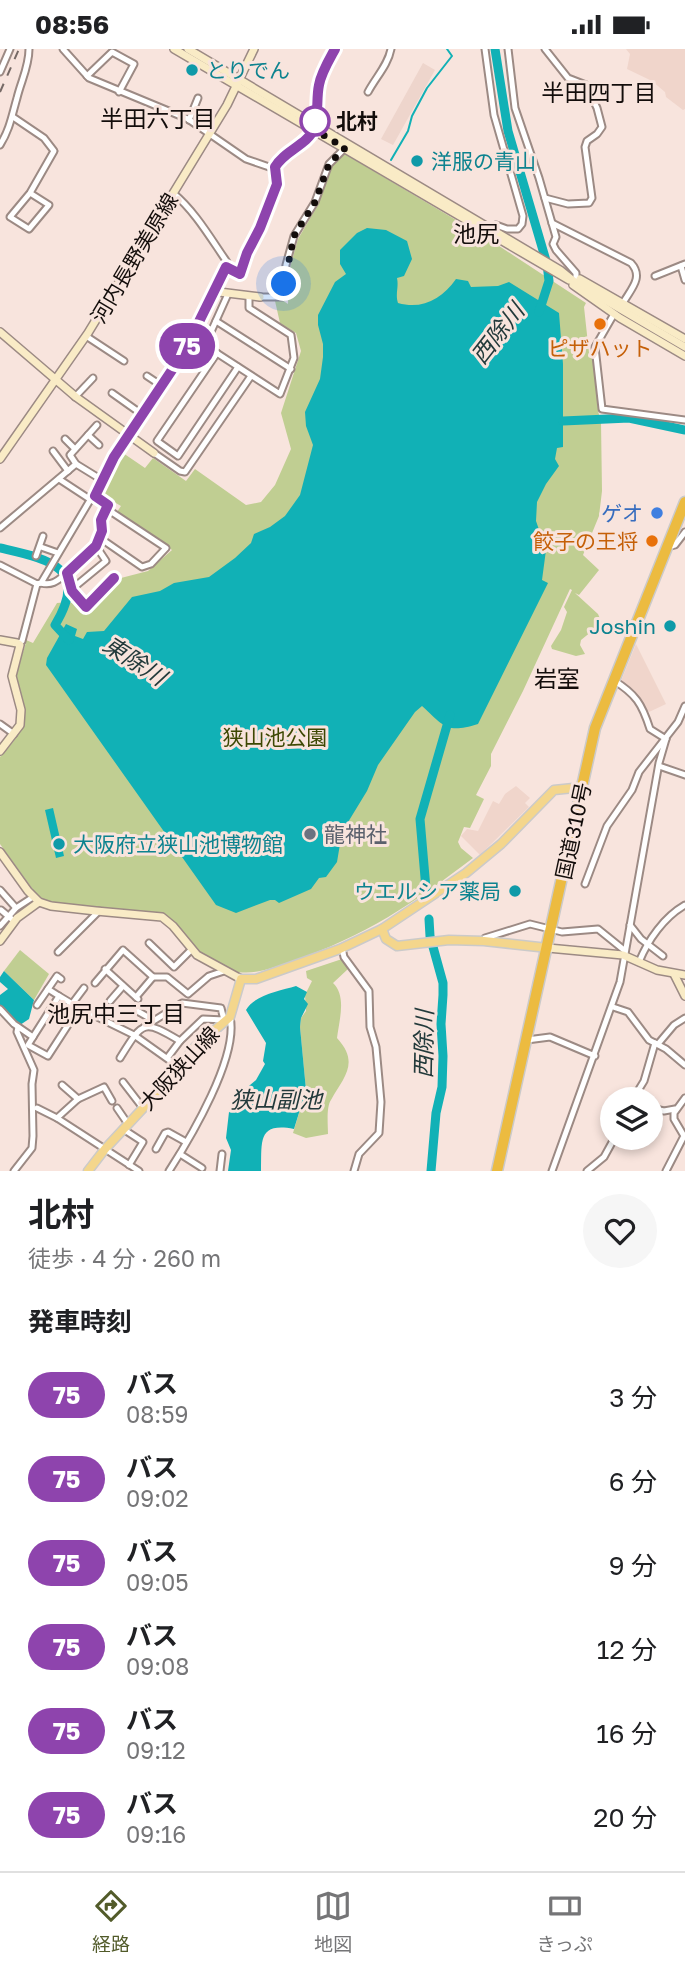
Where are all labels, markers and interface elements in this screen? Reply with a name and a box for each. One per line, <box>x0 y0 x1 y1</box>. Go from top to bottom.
text: 08:56 <box>35 9 109 40</box>
place label: とりでん <box>206 57 290 83</box>
marker: とりでん <box>184 62 200 78</box>
district label: 半田四丁目 <box>542 78 657 106</box>
district label: 半田六丁目 <box>101 104 216 132</box>
marker: 北村 <box>300 106 330 136</box>
place label: 北村 <box>336 108 378 134</box>
place label: 洋服の青山 <box>431 148 536 174</box>
marker: 洋服の青山 <box>409 153 425 169</box>
street label: 河内長野美原線 <box>85 188 183 328</box>
district label: 池尻 <box>453 219 499 247</box>
your location <box>266 266 301 301</box>
water label: 西除川 <box>465 295 531 369</box>
marker: ピザハット <box>592 316 608 332</box>
line badge: 75 <box>156 323 218 369</box>
text: 75 <box>173 331 201 360</box>
place label: ピザハット <box>548 335 653 361</box>
place label: ゲオ <box>601 500 643 526</box>
marker: ゲオ <box>649 505 665 521</box>
place label: 餃子の王将 <box>533 528 638 554</box>
marker: 餃子の王将 <box>644 533 660 549</box>
place label: Joshin <box>589 613 656 639</box>
marker: Joshin <box>662 618 678 634</box>
water label: 東除川 <box>98 629 174 692</box>
district label: 岩室 <box>534 664 580 692</box>
park label: 狭山池公園 <box>223 724 328 750</box>
street label: 国道310号 <box>550 780 596 882</box>
place label: 龍神社 <box>324 821 387 847</box>
marker: 龍神社 <box>302 826 318 842</box>
place label: 大阪府立狭山池博物館 <box>73 831 283 857</box>
marker: 大阪府立狭山池博物館 <box>51 836 67 852</box>
place label: ウエルシア薬局 <box>354 878 501 904</box>
marker: ウエルシア薬局 <box>507 883 523 899</box>
district label: 池尻中三丁目 <box>47 999 185 1027</box>
water label: 西除川 <box>408 1006 438 1079</box>
street label: 大阪狭山線 <box>134 1021 224 1115</box>
water label: 狭山副池 <box>230 1085 324 1113</box>
map controls <box>600 1087 663 1150</box>
button: layers <box>600 1087 663 1150</box>
text: 北村 <box>28 1194 94 1233</box>
button: heart <box>583 1194 657 1268</box>
text: 徒歩 · 4 分 · 260 m <box>28 1244 221 1272</box>
text: 発車時刻 <box>28 1306 132 1337</box>
text: バス <box>126 1368 178 1399</box>
text: 75 <box>53 1380 80 1409</box>
text: 3 分 <box>609 1382 657 1413</box>
text: 08:59 <box>126 1400 188 1428</box>
text: バス <box>126 1452 178 1483</box>
text: 75 <box>53 1464 80 1493</box>
text: 6 分 <box>609 1466 657 1497</box>
text: 09:02 <box>126 1484 189 1512</box>
text: バス <box>126 1536 178 1567</box>
text: 75 <box>53 1548 80 1577</box>
text: 9 分 <box>609 1550 657 1581</box>
text: 09:05 <box>126 1568 189 1596</box>
text: バス <box>126 1620 178 1651</box>
text: 75 <box>53 1632 80 1661</box>
text: 12 分 <box>597 1634 657 1665</box>
text: 09:08 <box>126 1652 189 1680</box>
text: バス <box>126 1704 178 1735</box>
text: 75 <box>53 1716 80 1745</box>
text: 16 分 <box>596 1718 657 1749</box>
text: 09:12 <box>126 1736 186 1764</box>
text: バス <box>126 1788 178 1819</box>
text: 75 <box>53 1800 80 1829</box>
text: 20 分 <box>593 1802 657 1833</box>
text: 09:16 <box>126 1820 186 1848</box>
tab: 経路 <box>92 1887 130 1956</box>
tab: 地図 <box>314 1887 352 1956</box>
tab: きっぷ <box>537 1887 593 1956</box>

